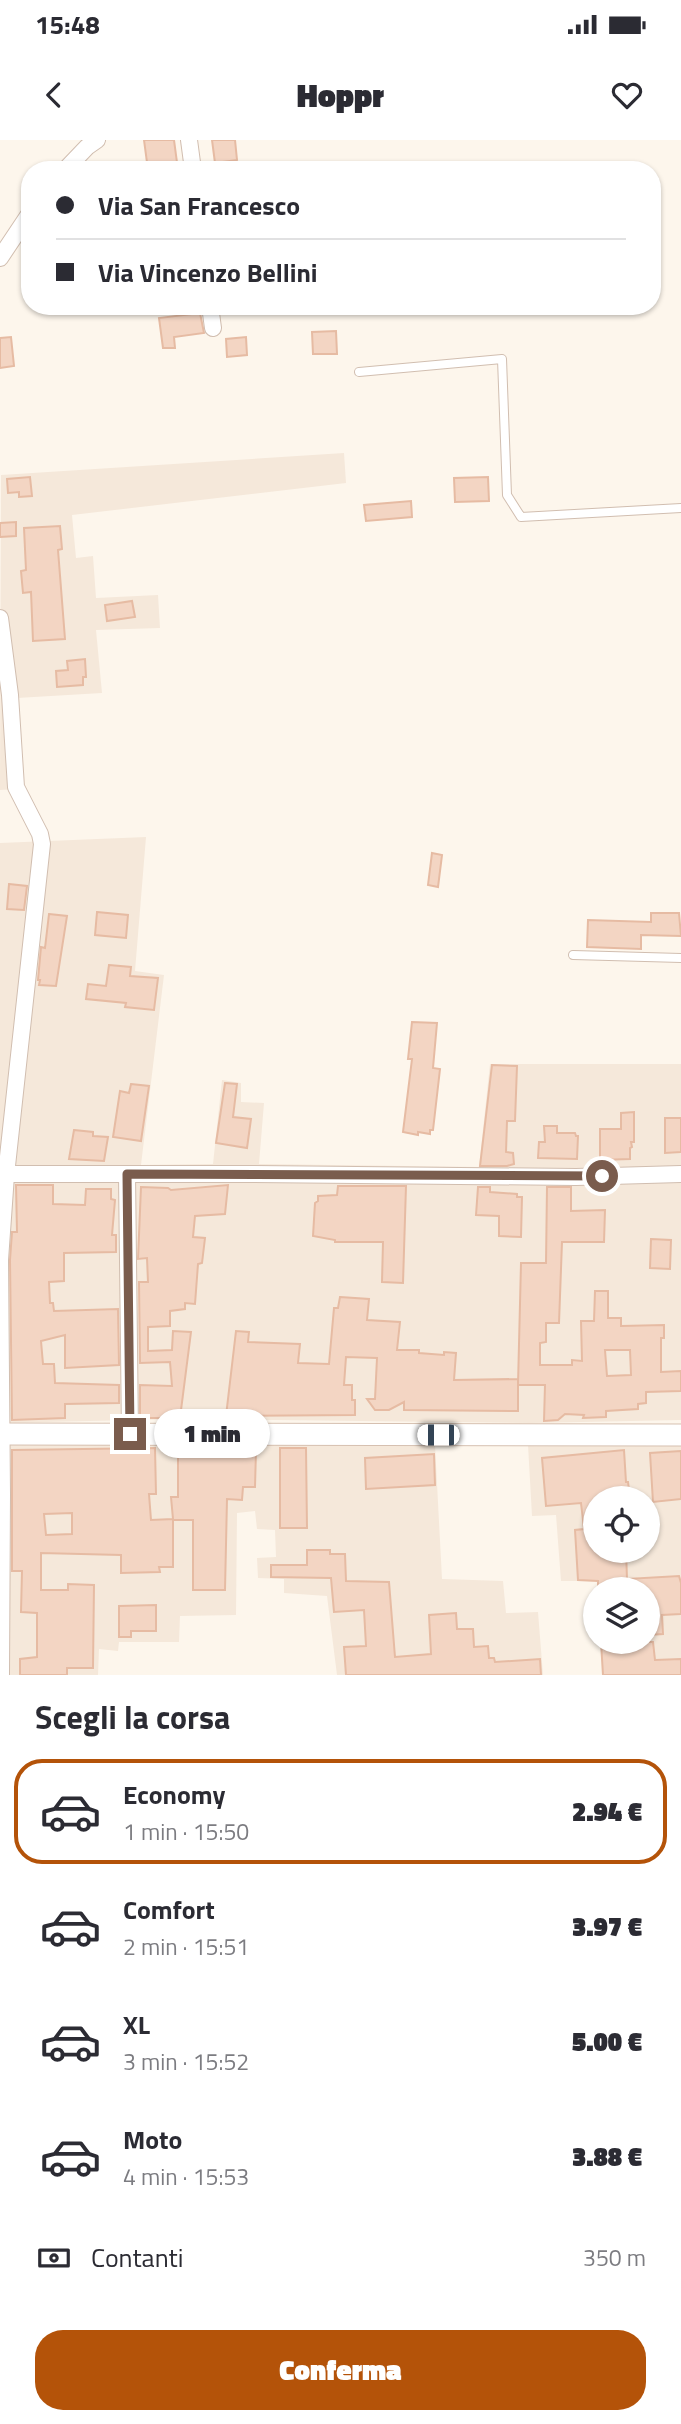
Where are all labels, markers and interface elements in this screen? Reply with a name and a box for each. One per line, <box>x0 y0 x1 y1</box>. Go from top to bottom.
text: 15:48 <box>35 5 100 44</box>
text: Hoppr <box>297 71 384 119</box>
icon: back <box>35 76 73 114</box>
icon: heart <box>608 76 646 114</box>
text: Via San Francesco <box>98 186 300 225</box>
text: Via Vincenzo Bellini <box>98 253 318 292</box>
route start <box>586 1160 618 1192</box>
callout: 1 min <box>154 1410 270 1458</box>
text: 1 min <box>183 1416 241 1451</box>
route end <box>114 1418 146 1450</box>
car <box>418 1425 460 1446</box>
map controls <box>583 1486 660 1654</box>
button: locate <box>583 1486 660 1563</box>
button: layers <box>583 1577 660 1654</box>
text: Scegli la corsa <box>35 1693 230 1741</box>
text: Economy <box>123 1775 225 1814</box>
icon: car <box>39 1780 102 1843</box>
text: 2.94 € <box>572 1792 642 1831</box>
text: 1 min · 15:50 <box>123 1814 249 1849</box>
text: Comfort <box>123 1890 215 1929</box>
icon: car <box>39 1895 102 1958</box>
text: 3.97 € <box>572 1907 642 1946</box>
text: 2 min · 15:51 <box>123 1929 249 1964</box>
text: XL <box>123 2005 150 2044</box>
icon: car <box>39 2010 102 2073</box>
text: 5.00 € <box>572 2022 642 2061</box>
text: 3 min · 15:52 <box>123 2044 249 2079</box>
text: Moto <box>123 2120 182 2159</box>
icon: car <box>39 2125 102 2188</box>
text: 3.88 € <box>572 2137 642 2176</box>
text: 4 min · 15:53 <box>123 2159 249 2194</box>
text: Contanti <box>91 2238 183 2277</box>
icon: cash <box>35 2239 73 2277</box>
text: 350 m <box>583 2240 646 2275</box>
button: Conferma <box>35 2330 646 2410</box>

